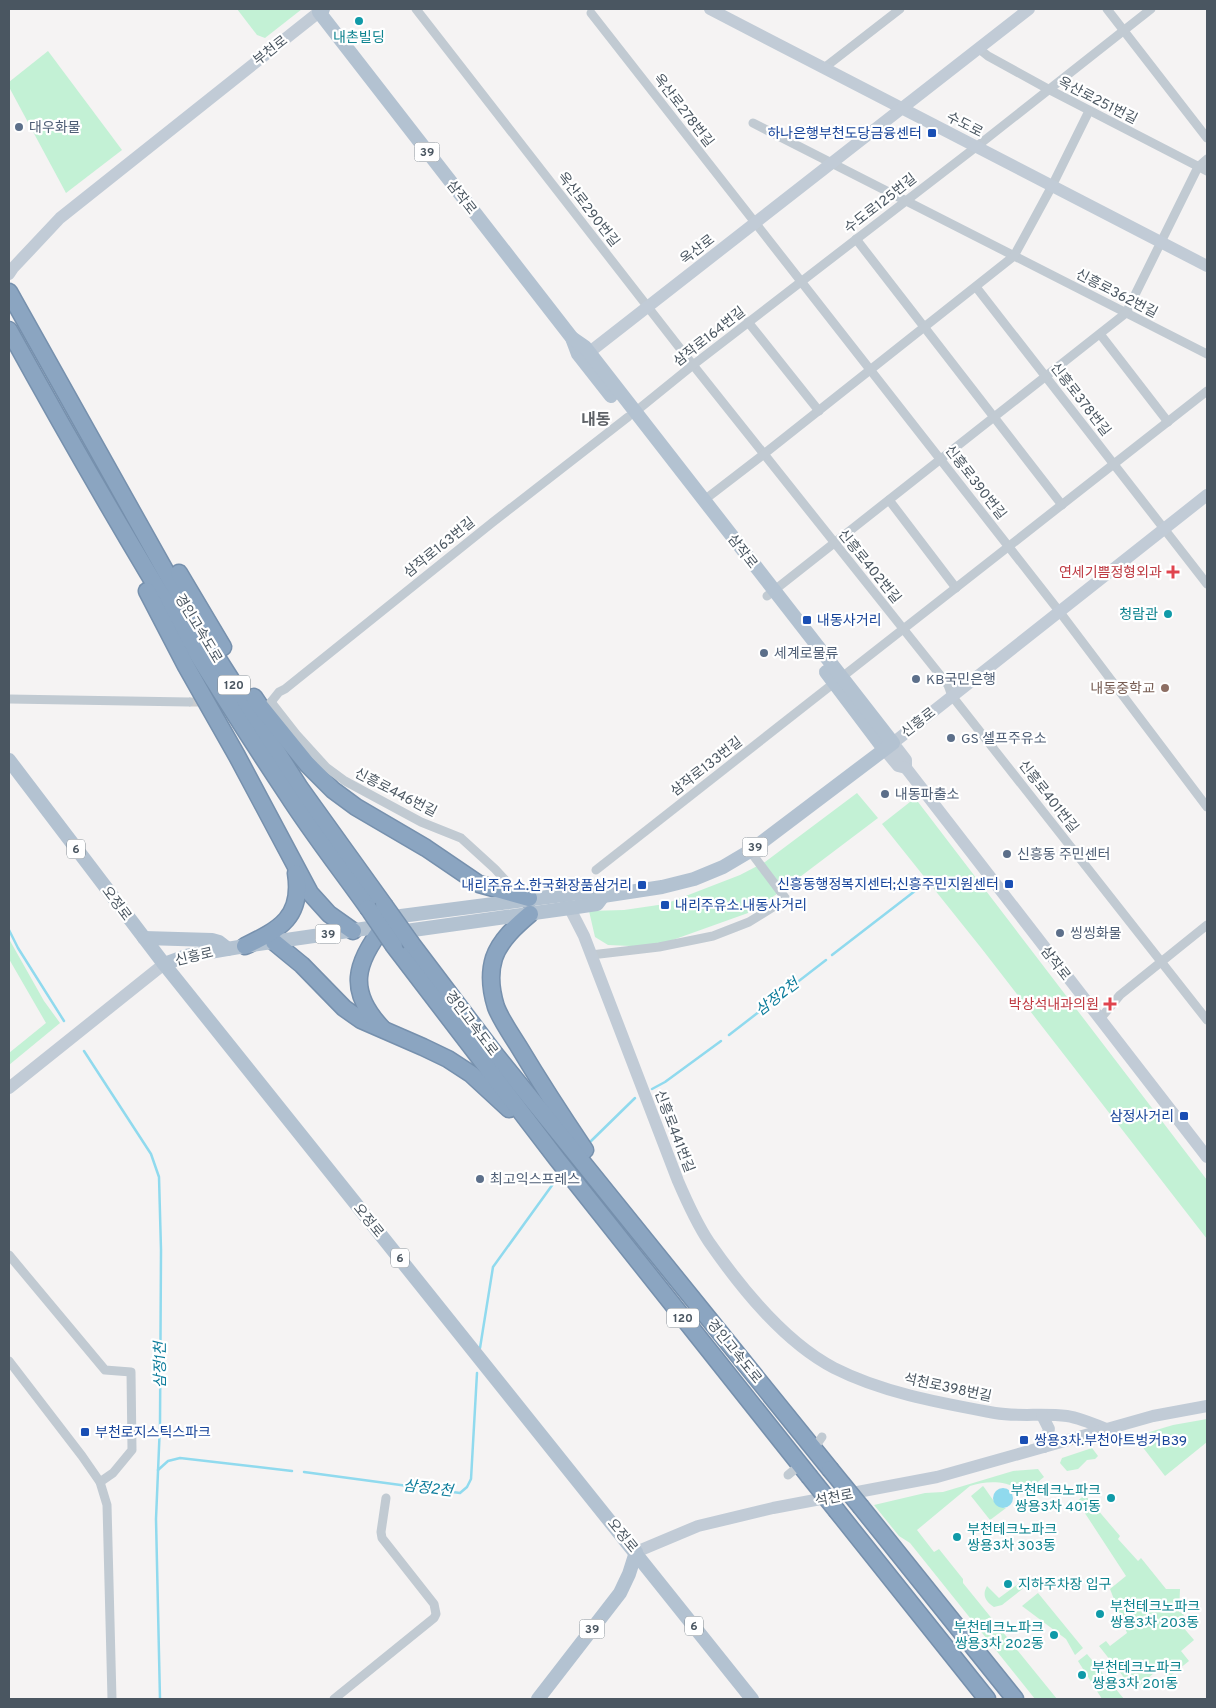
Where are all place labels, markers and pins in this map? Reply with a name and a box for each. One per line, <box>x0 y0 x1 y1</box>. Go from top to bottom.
marker: 내촌빌딩 <box>353 15 365 27</box>
place label: 내촌빌딩 <box>333 30 385 47</box>
place label: 대우화물 <box>29 120 81 137</box>
marker: 대우화물 <box>13 121 25 133</box>
place label: 하나은행부천도당금융센터 <box>767 125 922 143</box>
marker: 하나은행부천도당금융센터 <box>926 127 938 139</box>
place label: 연세기쁨정형외과 <box>1059 565 1162 582</box>
marker: 연세기쁨정형외과 <box>1166 565 1180 579</box>
place label: 청람관 <box>1119 607 1158 624</box>
marker: 청람관 <box>1162 608 1174 620</box>
place label: 내동사거리 <box>817 613 881 630</box>
marker: 내동사거리 <box>801 614 813 626</box>
place label: 세계로물류 <box>774 646 839 663</box>
marker: 세계로물류 <box>758 647 770 659</box>
place label: KB국민은행 <box>926 672 996 689</box>
marker: KB국민은행 <box>910 673 922 685</box>
place label: 내동중학교 <box>1091 680 1155 698</box>
marker: 내동중학교 <box>1159 682 1171 694</box>
place label: GS 셀프주유소 <box>961 731 1047 748</box>
marker: GS 셀프주유소 <box>945 732 957 744</box>
place label: 내동파출소 <box>895 787 960 804</box>
marker: 내동파출소 <box>879 788 891 800</box>
place label: 신흥동 주민센터 <box>1017 847 1110 864</box>
marker: 신흥동 주민센터 <box>1001 848 1013 860</box>
place label: 신흥동행정복지센터;신흥주민지원센터 <box>777 877 999 894</box>
place label: 내리주유소.한국화장품삼거리 <box>461 878 632 895</box>
marker: 신흥동행정복지센터;신흥주민지원센터 <box>1003 878 1015 890</box>
marker: 내리주유소.한국화장품삼거리 <box>636 879 648 891</box>
place label: 내리주유소.내동사거리 <box>675 898 807 915</box>
marker: 내리주유소.내동사거리 <box>659 899 671 911</box>
place label: 씽씽화물 <box>1070 926 1122 943</box>
marker: 씽씽화물 <box>1054 927 1066 939</box>
place label: 박상석내과의원 <box>1009 997 1099 1014</box>
marker: 박상석내과의원 <box>1103 997 1117 1011</box>
place label: 삼정사거리 <box>1110 1109 1174 1126</box>
marker: 삼정사거리 <box>1178 1110 1190 1122</box>
place label: 최고익스프레스 <box>490 1172 580 1189</box>
marker: 최고익스프레스 <box>474 1173 486 1185</box>
place label: 부천로지스틱스파크 <box>95 1424 211 1442</box>
marker: 부천로지스틱스파크 <box>79 1426 91 1438</box>
place label: 쌍용3차.부천아트벙커B39 <box>1034 1432 1187 1450</box>
marker: 쌍용3차.부천아트벙커B39 <box>1018 1434 1030 1446</box>
place label: 부천테크노파크 쌍용3차 401동 <box>1011 1482 1101 1516</box>
marker: 부천테크노파크 쌍용3차 401동 <box>1105 1492 1117 1504</box>
place label: 부천테크노파크 쌍용3차 303동 <box>967 1521 1057 1555</box>
marker: 부천테크노파크 쌍용3차 303동 <box>951 1531 963 1543</box>
place label: 지하주차장 입구 <box>1018 1577 1112 1594</box>
marker: 지하주차장 입구 <box>1002 1578 1014 1590</box>
place label: 부천테크노파크 쌍용3차 203동 <box>1110 1598 1200 1632</box>
marker: 부천테크노파크 쌍용3차 203동 <box>1094 1608 1106 1620</box>
place label: 부천테크노파크 쌍용3차 202동 <box>954 1619 1044 1653</box>
marker: 부천테크노파크 쌍용3차 202동 <box>1048 1629 1060 1641</box>
place label: 부천테크노파크 쌍용3차 201동 <box>1092 1659 1182 1693</box>
marker: 부천테크노파크 쌍용3차 201동 <box>1076 1669 1088 1681</box>

